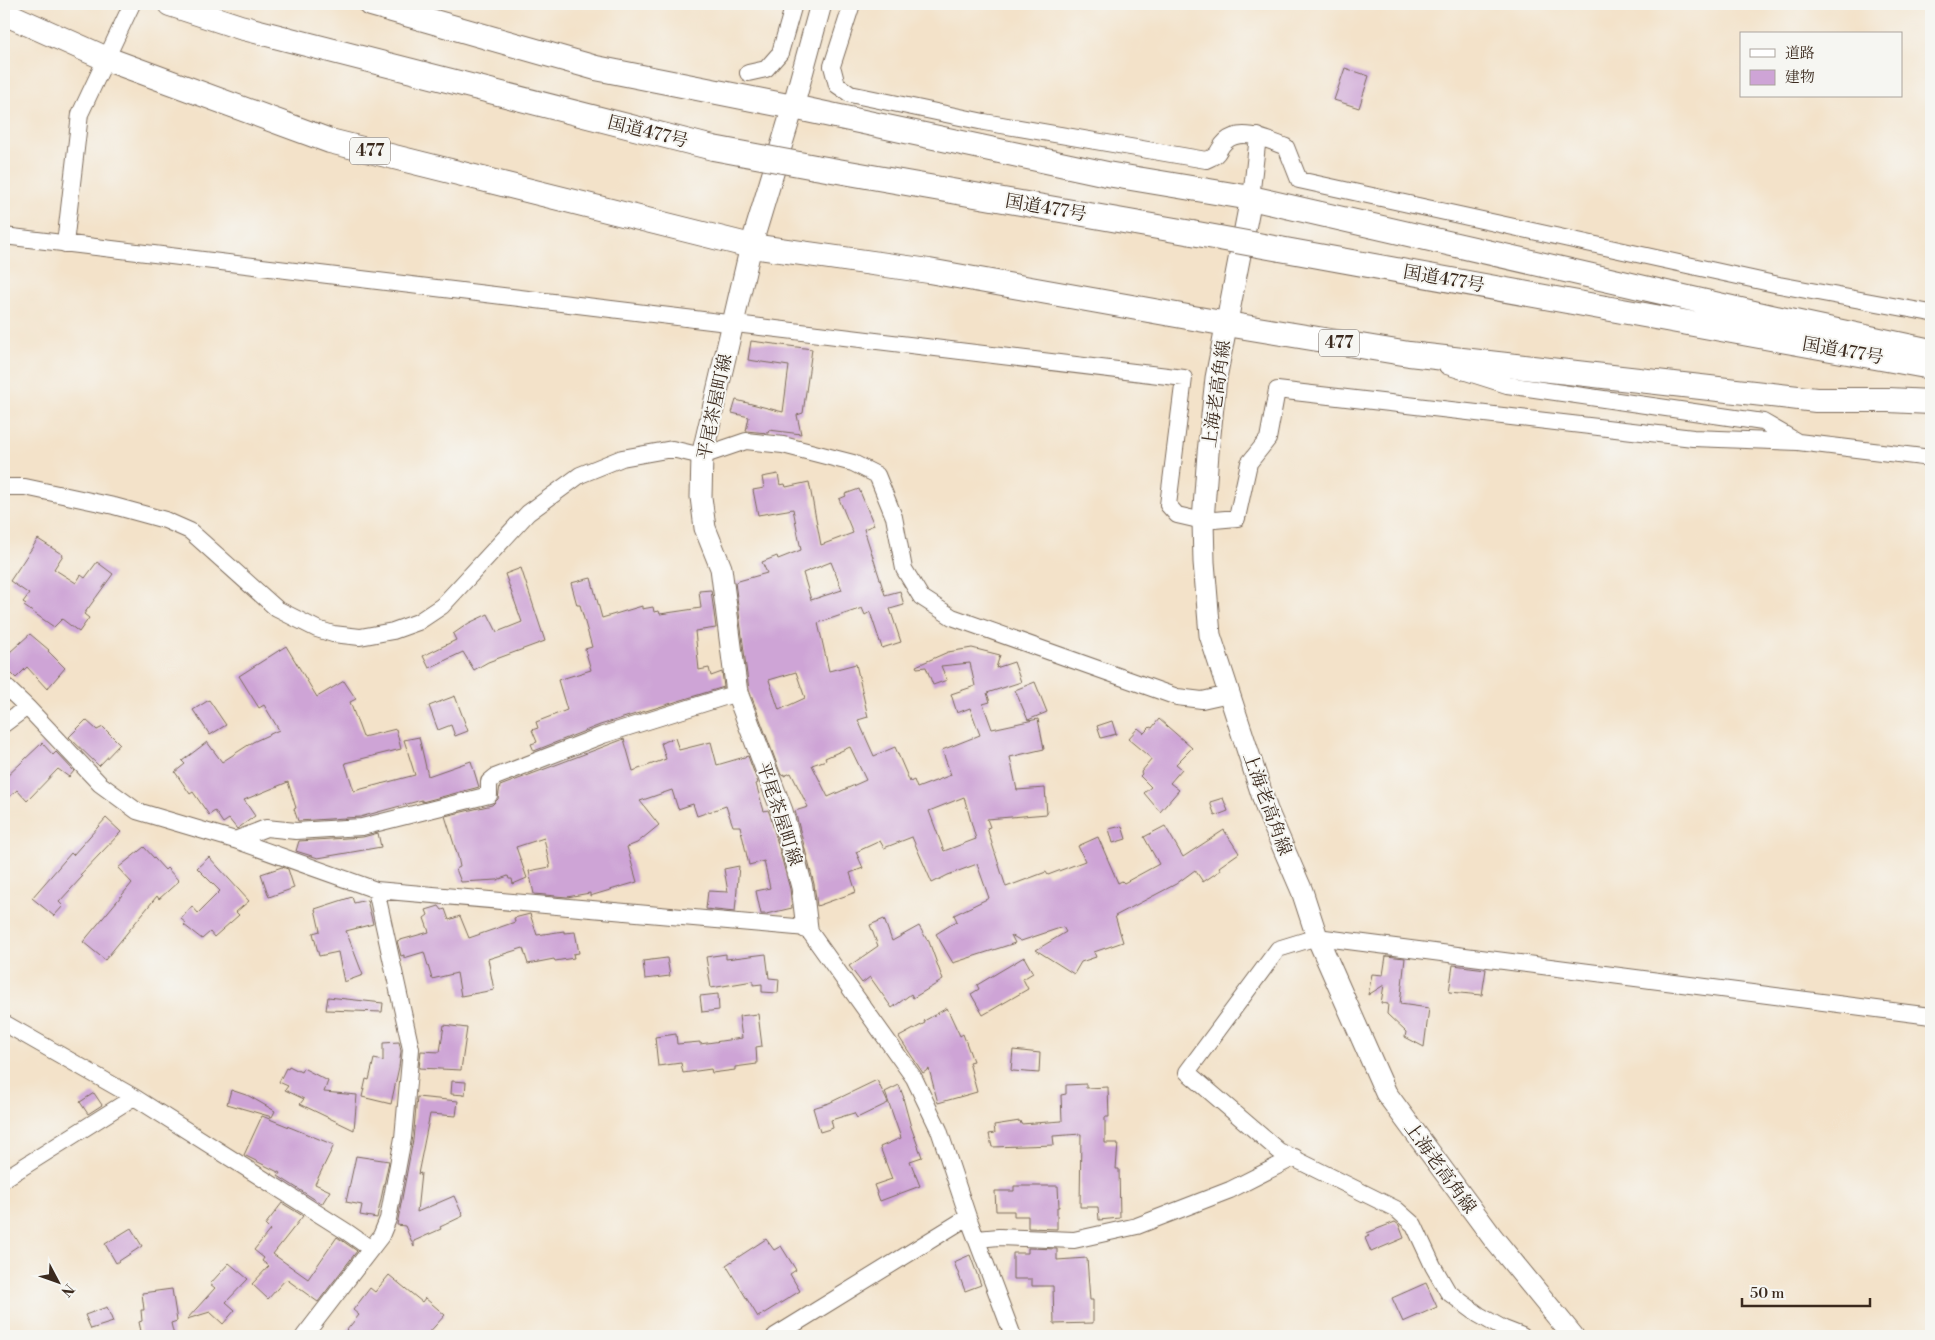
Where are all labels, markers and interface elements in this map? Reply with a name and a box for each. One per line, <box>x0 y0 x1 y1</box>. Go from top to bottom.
legend <box>1740 32 1902 98</box>
text: 道路 <box>1785 44 1815 63</box>
text: 建物 <box>1785 68 1815 87</box>
street label: 国道477号 <box>605 111 691 153</box>
road number: 477 <box>350 138 390 164</box>
street label: 国道477号 <box>1004 190 1088 226</box>
street label: 国道477号 <box>1402 261 1486 297</box>
road number: 477 <box>1319 329 1359 356</box>
street label: 国道477号 <box>1801 333 1885 369</box>
street label: 上海老高角線 <box>1198 339 1236 449</box>
street label: 平尾茶屋町線 <box>693 352 737 462</box>
street label: 上海老高角線 <box>1238 749 1296 859</box>
street label: 平尾茶屋町線 <box>751 759 807 869</box>
street label: 上海老高角線 <box>1399 1118 1481 1218</box>
north arrow <box>32 1258 82 1308</box>
scale bar <box>1742 1275 1870 1307</box>
text: N <box>57 1280 77 1300</box>
text: 50 m <box>1750 1284 1784 1303</box>

